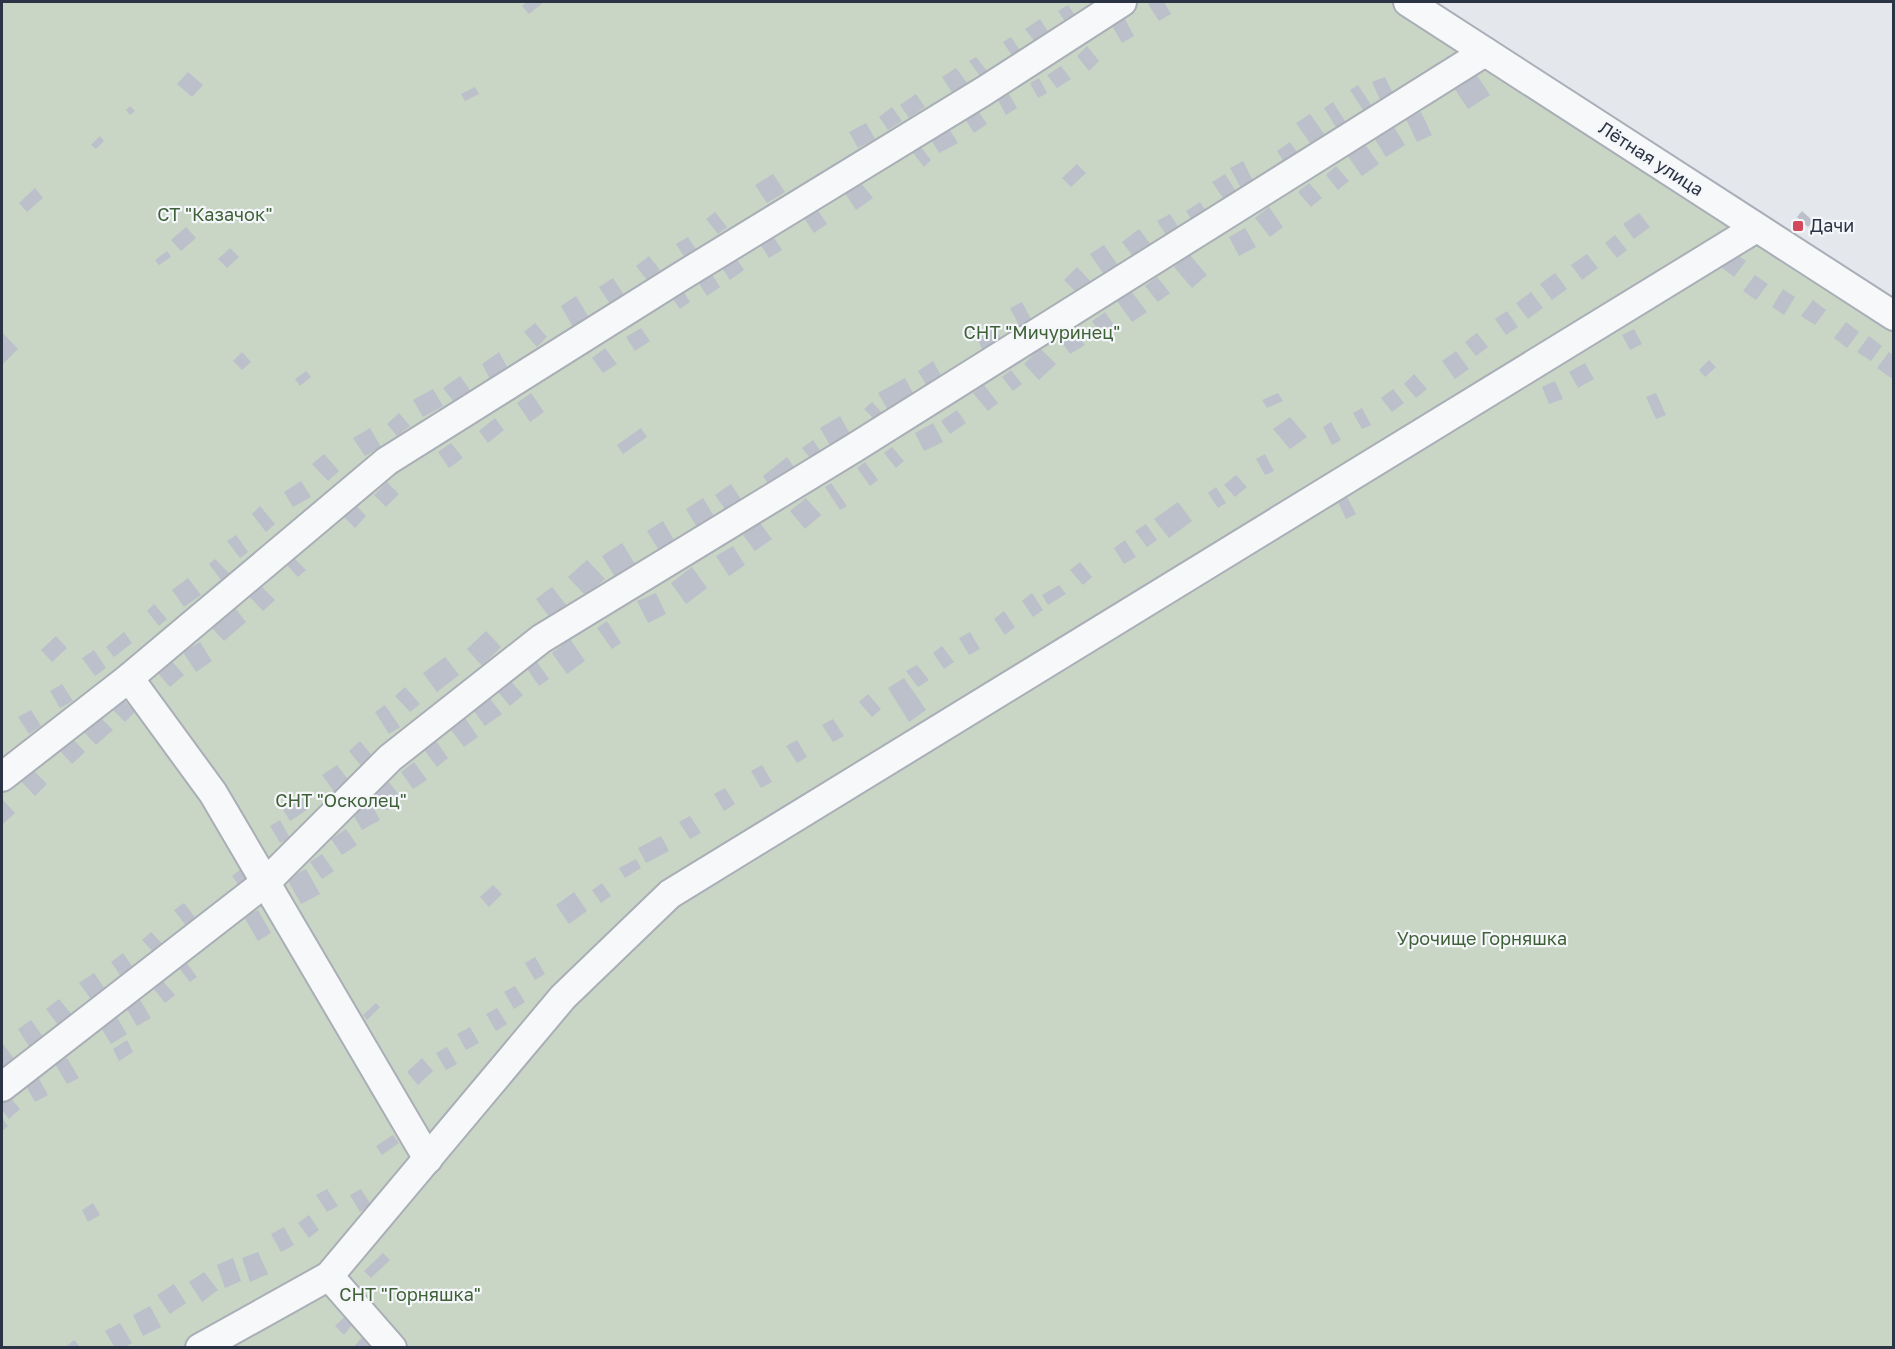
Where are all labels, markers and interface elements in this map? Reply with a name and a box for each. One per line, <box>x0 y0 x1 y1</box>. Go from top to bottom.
street label: Лётная улица <box>1595 116 1708 200</box>
park label: СТ "Казачок" <box>157 203 273 225</box>
place label: Дачи <box>1810 214 1854 236</box>
marker: Дачи <box>1791 219 1805 233</box>
park label: СНТ "Мичуринец" <box>964 321 1120 343</box>
park label: СНТ "Осколец" <box>275 789 407 811</box>
park label: Урочище Горняшка <box>1397 927 1567 949</box>
park label: СНТ "Горняшка" <box>339 1283 481 1305</box>

